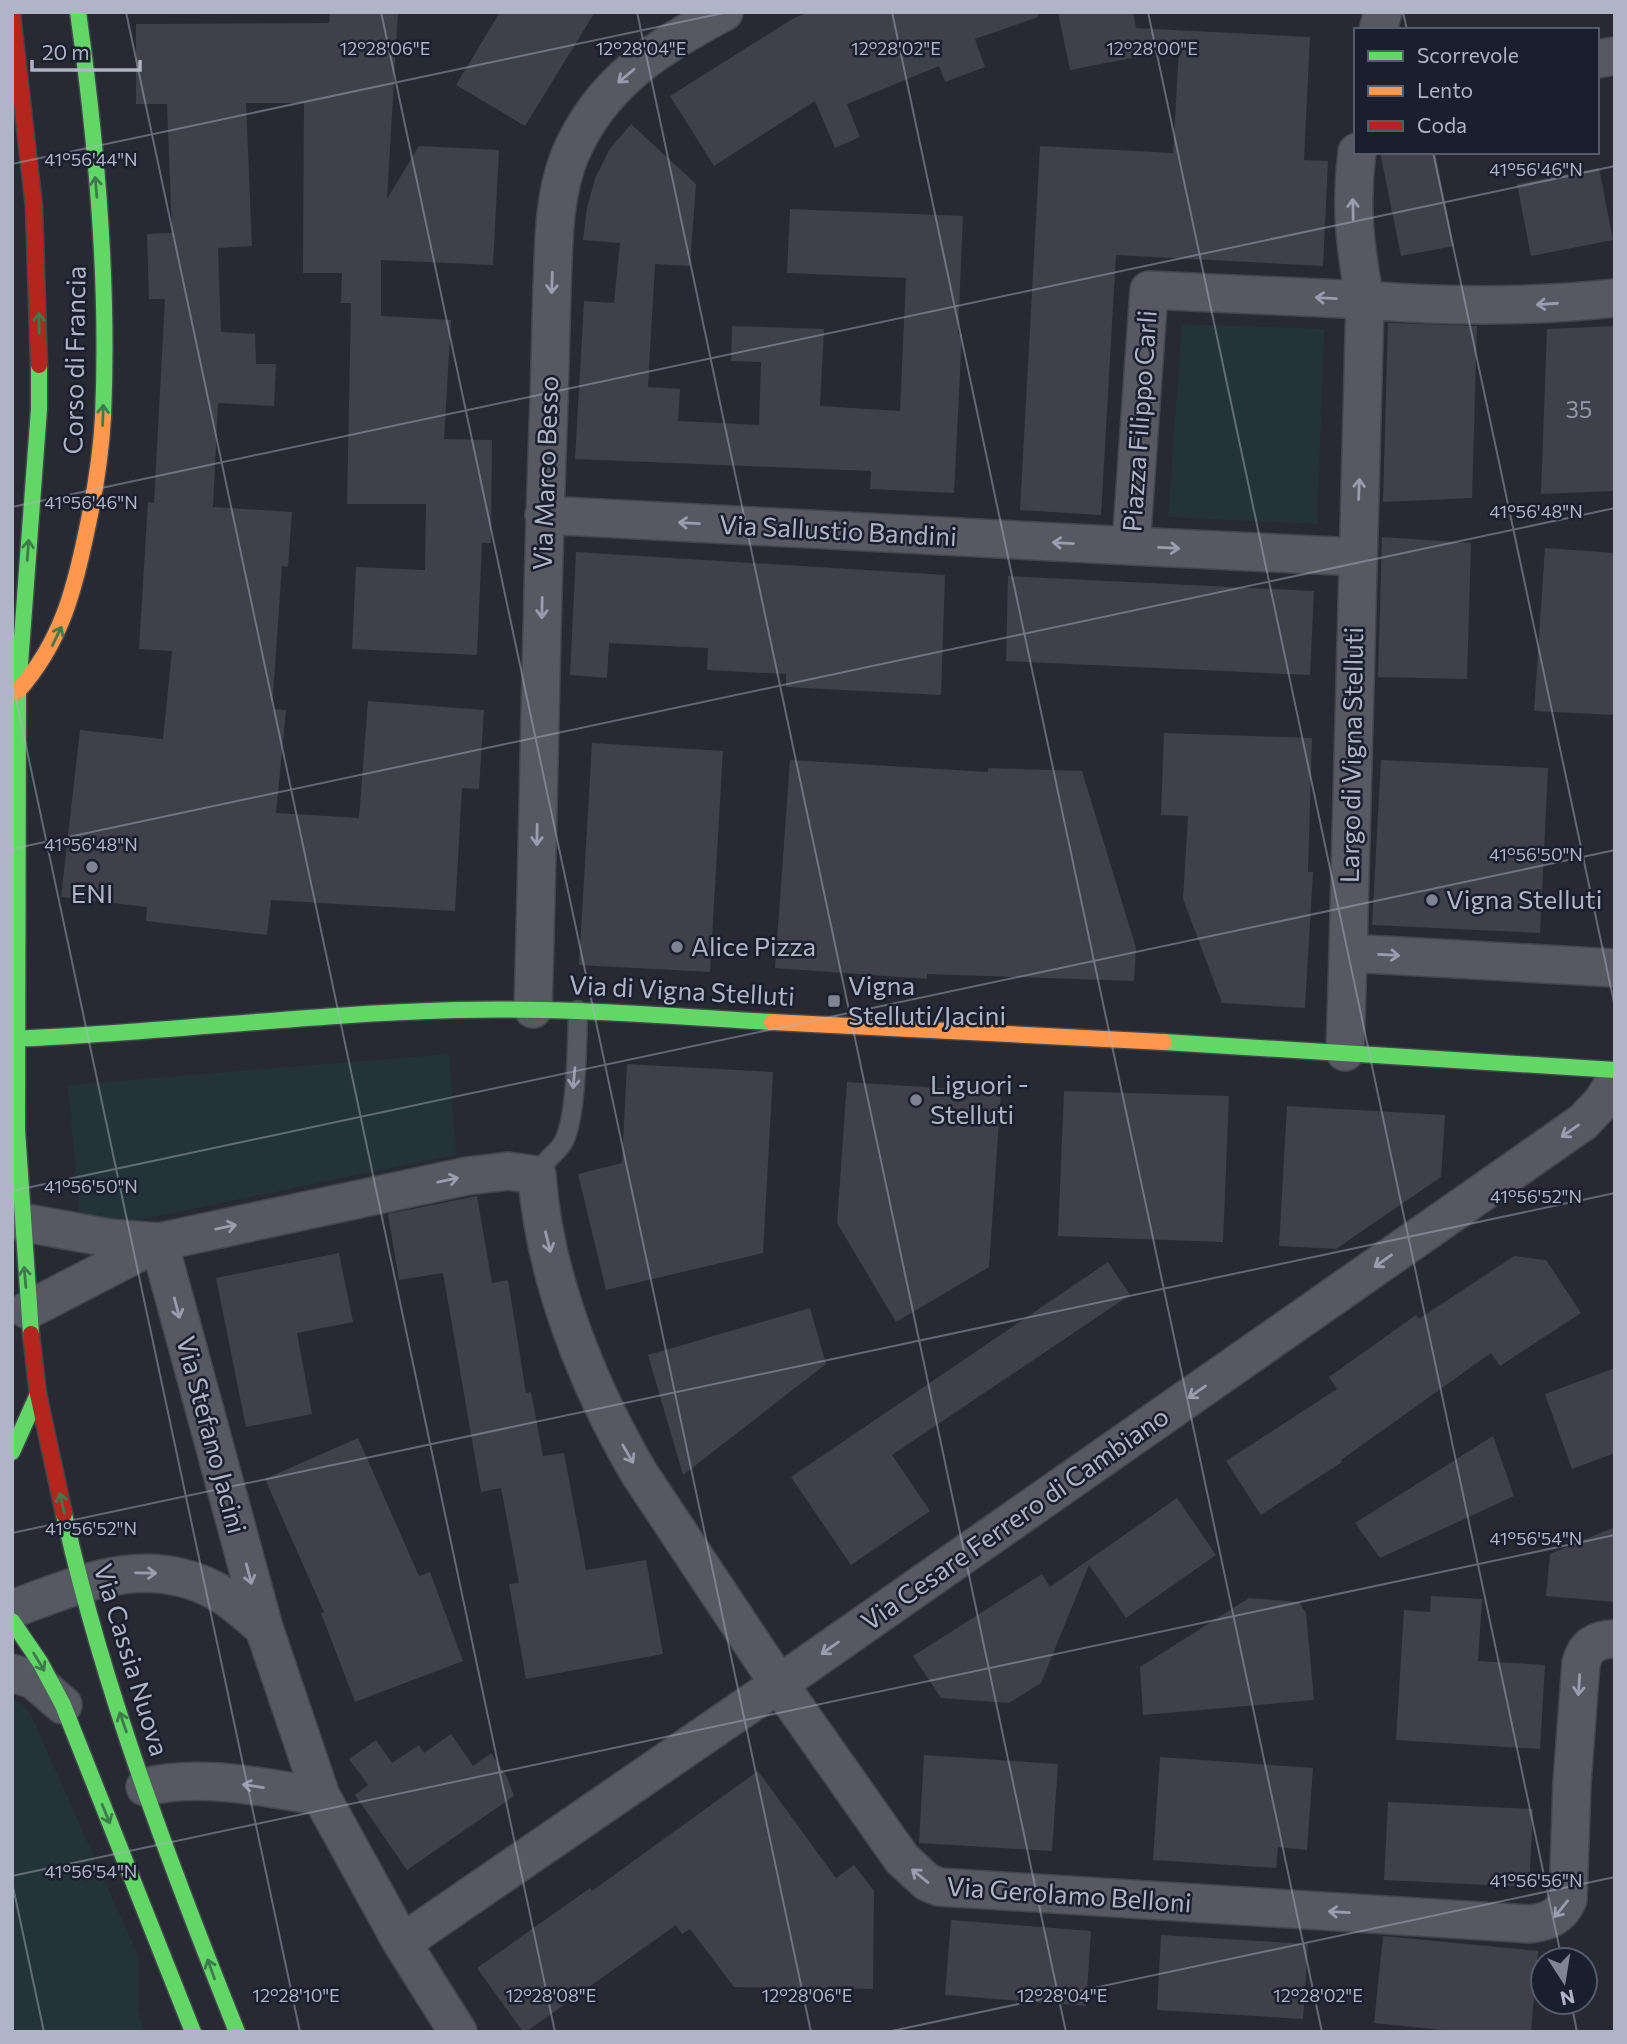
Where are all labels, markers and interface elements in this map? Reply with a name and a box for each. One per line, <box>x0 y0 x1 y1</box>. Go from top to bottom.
scale bar <box>32 28 140 72</box>
legend <box>1354 28 1599 154</box>
text: 12°28'06"E <box>340 37 430 59</box>
text: 12°28'04"E <box>596 37 686 59</box>
text: 12°28'02"E <box>851 37 941 59</box>
text: 12°28'00"E <box>1106 37 1198 59</box>
text: 20 m <box>42 39 90 64</box>
text: Scorrevole <box>1417 42 1519 67</box>
one-way arrow <box>617 67 635 83</box>
text: Lento <box>1417 77 1473 102</box>
text: Coda <box>1417 112 1467 137</box>
text: 41°56'44"N <box>44 148 138 170</box>
text: 41°56'46"N <box>1489 158 1583 180</box>
one-way arrow <box>89 176 102 199</box>
one-way arrow <box>1346 197 1360 220</box>
street label: Corso di Francia <box>56 265 91 455</box>
one-way arrow <box>546 271 559 294</box>
one-way arrow <box>1316 291 1338 304</box>
one-way arrow <box>1536 298 1559 311</box>
street label: Piazza Filippo Carli <box>1115 309 1162 533</box>
one-way arrow <box>32 312 46 335</box>
street label: Via Marco Besso <box>526 375 563 571</box>
house number: 35 <box>1566 395 1592 423</box>
one-way arrow <box>96 403 109 426</box>
one-way arrow <box>1353 478 1366 501</box>
text: 41°56'46"N <box>44 491 138 513</box>
text: 41°56'48"N <box>1489 500 1583 522</box>
street label: Via Sallustio Bandini <box>719 508 958 551</box>
one-way arrow <box>679 516 701 529</box>
one-way arrow <box>1052 536 1075 549</box>
one-way arrow <box>22 539 35 562</box>
one-way arrow <box>1158 542 1181 555</box>
one-way arrow <box>536 596 549 619</box>
one-way arrow <box>50 626 64 647</box>
street label: Largo di Vigna Stelluti <box>1333 627 1368 883</box>
one-way arrow <box>531 824 544 847</box>
text: 41°56'48"N <box>44 833 138 855</box>
text: 41°56'50"N <box>1489 843 1583 865</box>
marker: ENI <box>84 859 100 875</box>
place label: ENI <box>71 877 113 908</box>
place label: Vigna Stelluti <box>1446 883 1602 914</box>
marker: Vigna Stelluti <box>1424 892 1440 908</box>
place label: Alice Pizza <box>691 930 816 961</box>
marker: Alice Pizza <box>669 939 685 955</box>
one-way arrow <box>1378 949 1400 962</box>
street label: Via di Vigna Stelluti <box>568 968 796 1011</box>
place label: Vigna Stelluti/Jacini <box>848 969 1006 1030</box>
marker: Vigna Stelluti/Jacini <box>826 993 842 1009</box>
one-way arrow <box>567 1067 580 1089</box>
place label: Liguori - Stelluti <box>930 1068 1029 1129</box>
marker: Liguori - Stelluti <box>908 1092 924 1108</box>
one-way arrow <box>1561 1124 1580 1138</box>
one-way arrow <box>436 1173 459 1187</box>
text: 41°56'50"N <box>44 1175 138 1197</box>
text: 41°56'52"N <box>1490 1185 1582 1207</box>
one-way arrow <box>214 1220 237 1234</box>
one-way arrow <box>542 1230 555 1253</box>
one-way arrow <box>1374 1254 1393 1268</box>
one-way arrow <box>18 1266 31 1289</box>
one-way arrow <box>171 1296 184 1318</box>
street label: Via Stefano Jacini <box>171 1332 254 1537</box>
one-way arrow <box>1188 1385 1207 1399</box>
street label: Via Cesare Ferrero di Cambiano <box>854 1400 1174 1636</box>
one-way arrow <box>621 1444 635 1464</box>
one-way arrow <box>55 1492 68 1515</box>
text: 41°56'52"N <box>45 1517 137 1539</box>
text: 41°56'54"N <box>1490 1527 1582 1549</box>
street label: Via Cassia Nuova <box>88 1560 176 1759</box>
one-way arrow <box>243 1563 256 1585</box>
one-way arrow <box>135 1566 158 1579</box>
one-way arrow <box>821 1641 840 1655</box>
one-way arrow <box>33 1651 47 1671</box>
one-way arrow <box>1572 1673 1585 1696</box>
one-way arrow <box>116 1711 129 1733</box>
one-way arrow <box>242 1779 265 1792</box>
one-way arrow <box>101 1803 114 1824</box>
text: 41°56'54"N <box>45 1860 137 1882</box>
one-way arrow <box>912 1868 930 1884</box>
street label: Via Gerolamo Belloni <box>946 1869 1193 1918</box>
text: 41°56'56"N <box>1490 1869 1583 1891</box>
one-way arrow <box>1553 1900 1569 1918</box>
one-way arrow <box>1328 1906 1351 1919</box>
north arrow <box>1529 1946 1599 2016</box>
one-way arrow <box>204 1958 217 1980</box>
text: 12°28'10"E <box>252 1984 340 2006</box>
text: 12°28'08"E <box>506 1984 596 2006</box>
text: 12°28'06"E <box>762 1984 852 2006</box>
text: 12°28'04"E <box>1017 1984 1107 2006</box>
text: 12°28'02"E <box>1273 1984 1363 2006</box>
text: N <box>1558 1985 1577 2011</box>

